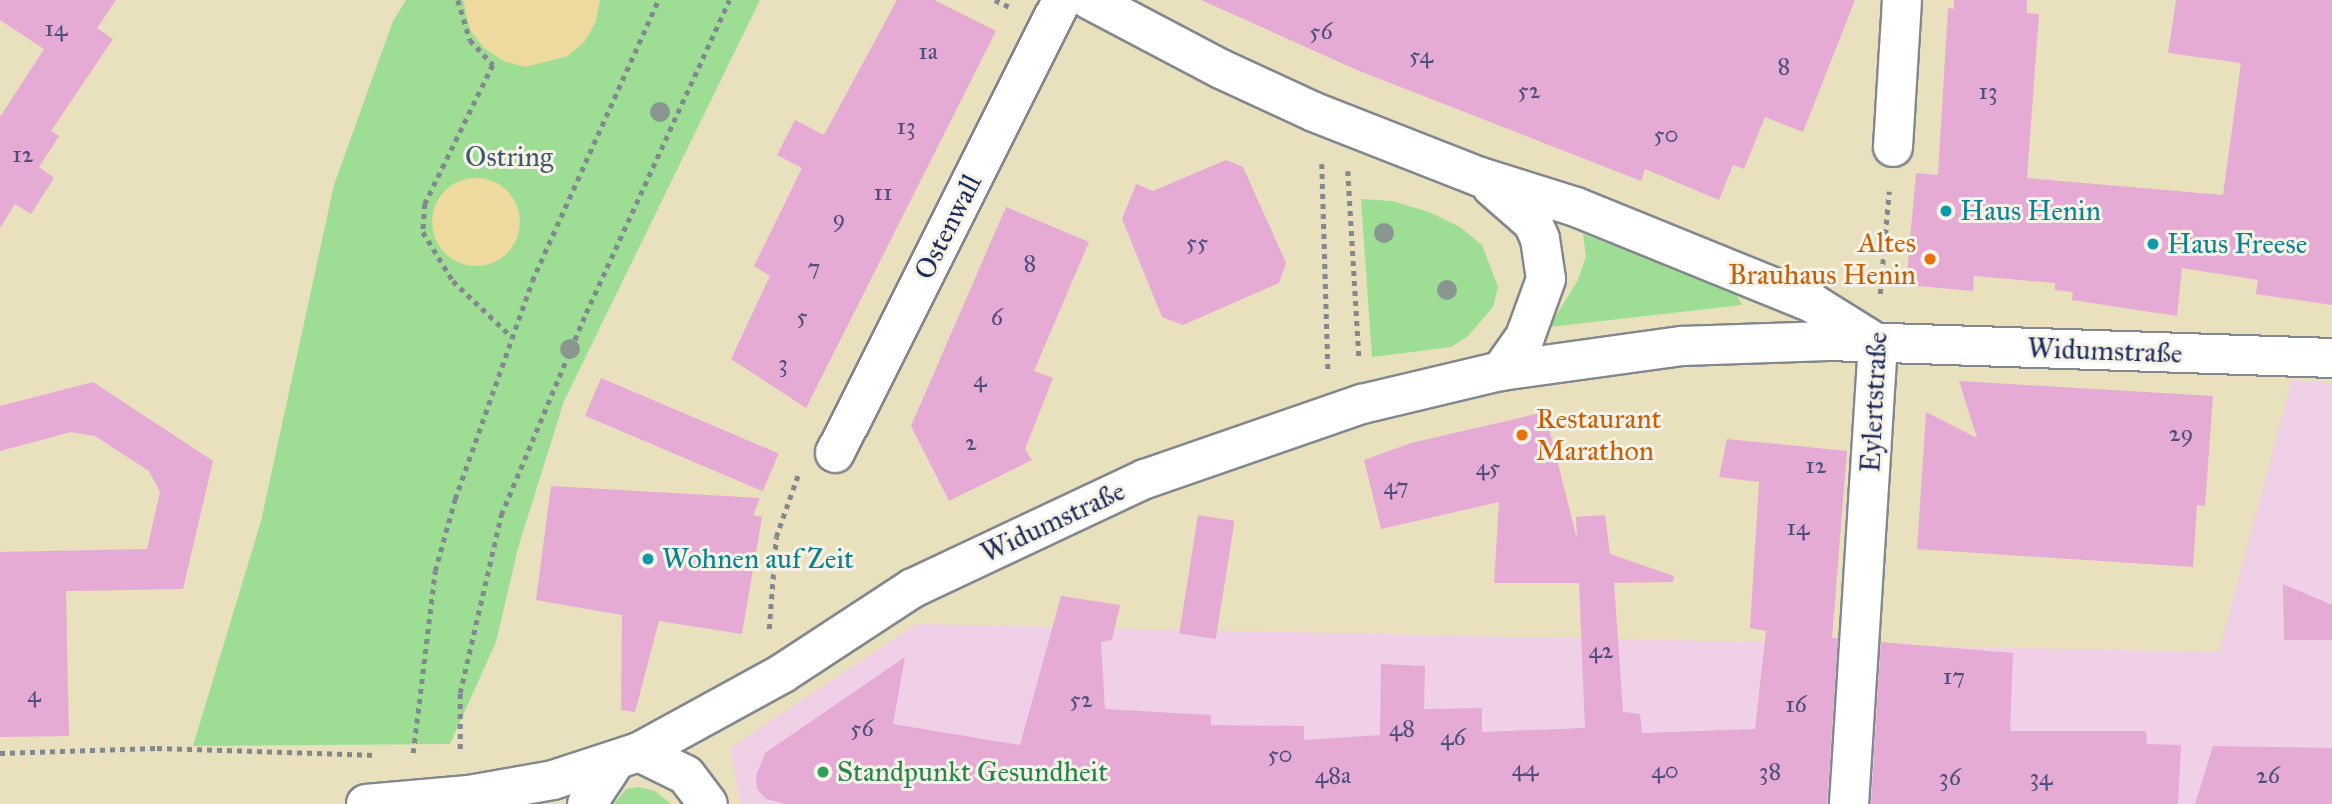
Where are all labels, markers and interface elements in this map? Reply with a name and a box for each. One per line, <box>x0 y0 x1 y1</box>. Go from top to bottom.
house number: 14 <box>45 15 67 43</box>
house number: 56 <box>1309 18 1333 46</box>
house number: 1a <box>918 38 938 66</box>
house number: 54 <box>1409 42 1433 70</box>
house number: 8 <box>1778 53 1790 81</box>
house number: 52 <box>1518 77 1540 105</box>
house number: 13 <box>1978 78 1998 106</box>
house number: 13 <box>896 113 916 141</box>
house number: 50 <box>1653 121 1679 149</box>
park label: Ostring <box>465 140 553 174</box>
house number: 12 <box>12 141 34 169</box>
street label: Ostenwall <box>907 169 989 285</box>
house number: 11 <box>874 179 892 207</box>
place label: Haus Henin <box>1960 194 2101 228</box>
marker: Haus Henin <box>1938 203 1954 219</box>
house number: 9 <box>833 205 845 233</box>
place label: Altes Brauhaus Henin <box>1728 226 1916 292</box>
place label: Haus Freese <box>2167 227 2307 261</box>
house number: 55 <box>1186 229 1208 257</box>
marker: Haus Freese <box>2145 236 2161 252</box>
house number: 8 <box>1024 250 1036 278</box>
marker: Altes Brauhaus Henin <box>1922 251 1938 267</box>
house number: 7 <box>808 254 820 282</box>
house number: 5 <box>796 303 808 331</box>
house number: 6 <box>991 304 1003 332</box>
street label: Eylertstraße <box>1854 331 1894 473</box>
street label: Widumstraße <box>2027 332 2183 370</box>
house number: 3 <box>778 350 788 378</box>
house number: 4 <box>973 366 987 394</box>
place label: Restaurant Marathon <box>1536 402 1661 468</box>
house number: 29 <box>2169 420 2193 448</box>
marker: Restaurant Marathon <box>1514 427 1530 443</box>
house number: 2 <box>965 429 977 457</box>
house number: 12 <box>1805 452 1827 480</box>
house number: 45 <box>1476 454 1500 482</box>
house number: 47 <box>1383 473 1409 501</box>
street label: Widumstraße <box>976 474 1130 570</box>
house number: 14 <box>1787 514 1809 542</box>
place label: Wohnen auf Zeit <box>662 542 854 576</box>
marker: Wohnen auf Zeit <box>640 551 656 567</box>
house number: 42 <box>1588 637 1614 665</box>
house number: 17 <box>1943 663 1965 691</box>
house number: 4 <box>27 681 41 709</box>
house number: 52 <box>1070 686 1092 714</box>
house number: 16 <box>1785 691 1807 719</box>
house number: 56 <box>850 715 874 743</box>
house number: 48 <box>1389 715 1415 743</box>
house number: 46 <box>1440 724 1466 752</box>
house number: 50 <box>1267 741 1293 769</box>
place label: Standpunkt Gesundheit <box>837 755 1108 789</box>
house number: 44 <box>1512 755 1538 783</box>
house number: 40 <box>1651 757 1679 785</box>
house number: 38 <box>1759 758 1781 786</box>
house number: 48a <box>1315 762 1351 790</box>
house number: 26 <box>2256 762 2280 790</box>
marker: Standpunkt Gesundheit <box>815 764 831 780</box>
house number: 36 <box>1939 764 1961 792</box>
house number: 34 <box>2030 764 2052 792</box>

